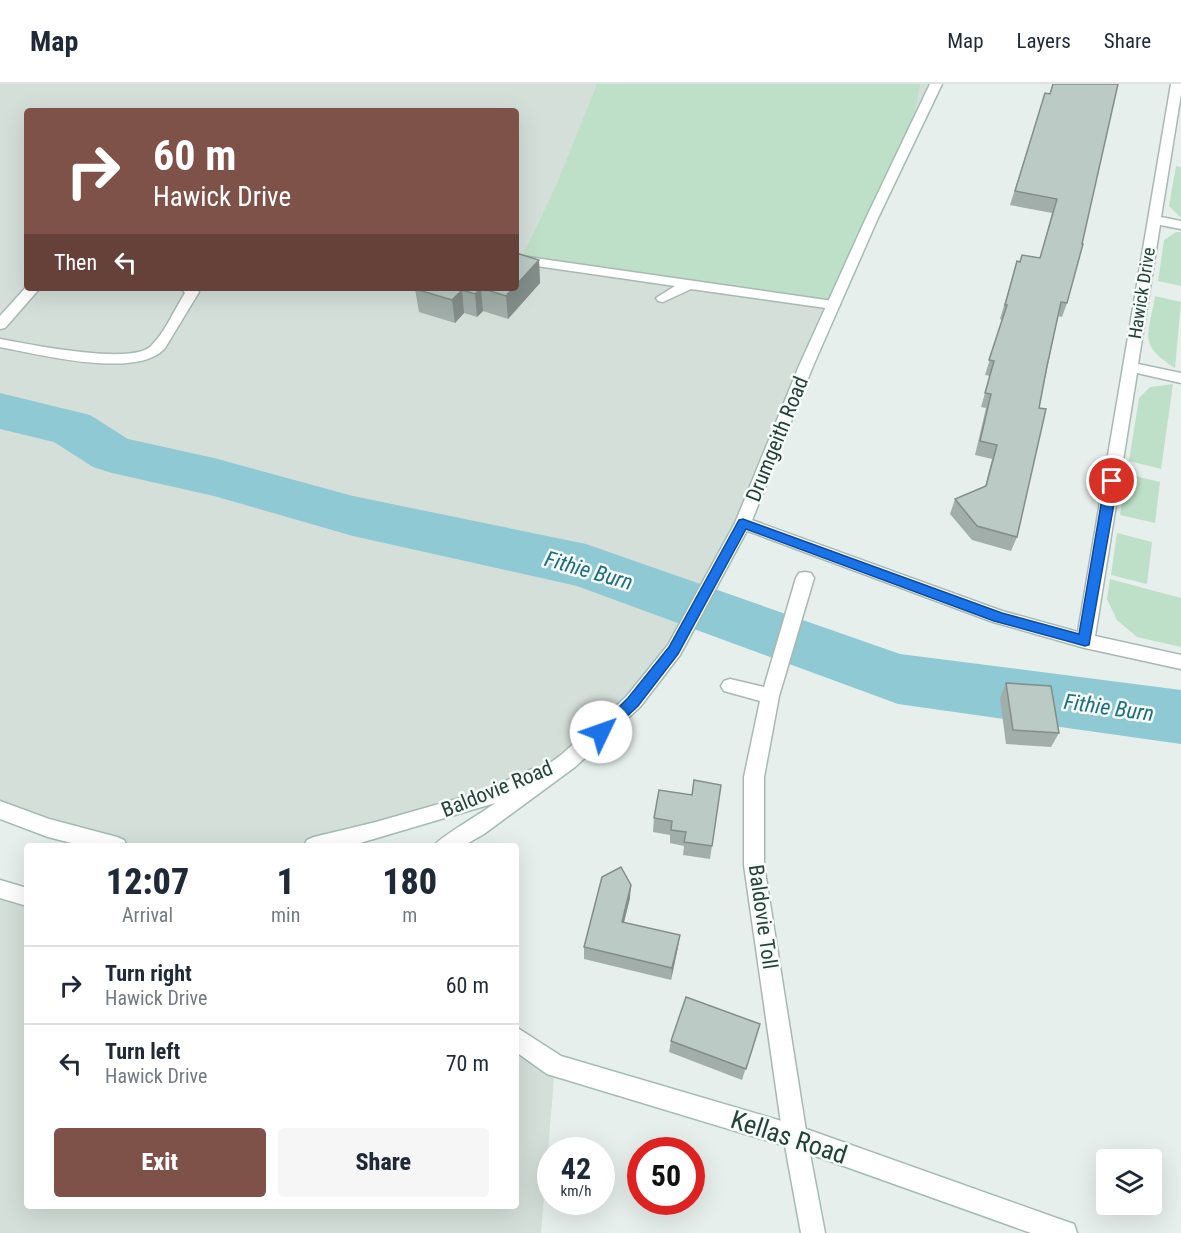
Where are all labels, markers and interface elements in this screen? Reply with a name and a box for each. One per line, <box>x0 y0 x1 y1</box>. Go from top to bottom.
text: Map <box>30 25 78 58</box>
text: Map <box>947 29 984 53</box>
text: Layers <box>1017 29 1071 53</box>
text: Share <box>1104 29 1151 53</box>
text: 60 m <box>153 131 236 180</box>
icon: right <box>54 132 132 210</box>
text: Hawick Drive <box>153 181 291 213</box>
icon: left <box>109 246 142 279</box>
street label: Hawick Drive <box>1124 246 1159 340</box>
text: Then <box>54 250 97 275</box>
street label: Drumgeith Road <box>741 373 813 505</box>
pin <box>1086 455 1137 506</box>
icon: arrive <box>1095 464 1128 497</box>
water label: Fithie Burn <box>542 546 636 595</box>
water label: Fithie Burn <box>1062 689 1155 726</box>
position arrow <box>569 700 633 764</box>
street label: Baldovie Road <box>438 756 556 822</box>
text: 12:07 <box>106 861 189 903</box>
text: 1 <box>277 861 295 903</box>
text: 180 <box>382 861 437 903</box>
street label: Baldovie Toll <box>744 863 782 971</box>
text: Arrival <box>122 903 173 927</box>
text: min <box>271 903 300 927</box>
text: m <box>402 903 417 927</box>
text: Turn right <box>105 961 192 986</box>
icon: right <box>54 969 87 1002</box>
text: 60 m <box>446 973 489 998</box>
text: Hawick Drive <box>105 986 207 1010</box>
text: Turn left <box>105 1039 180 1064</box>
icon: left <box>54 1047 87 1080</box>
text: 70 m <box>446 1051 489 1076</box>
text: Hawick Drive <box>105 1064 207 1088</box>
street label: Kellas Road <box>727 1104 851 1170</box>
button: Exit <box>54 1128 266 1197</box>
button: Share <box>278 1128 489 1197</box>
speed limit sign: 50 <box>627 1137 705 1215</box>
map controls <box>1096 1149 1162 1215</box>
button: layers <box>1096 1149 1162 1215</box>
text: 42 <box>561 1151 591 1186</box>
text: km/h <box>561 1182 591 1200</box>

